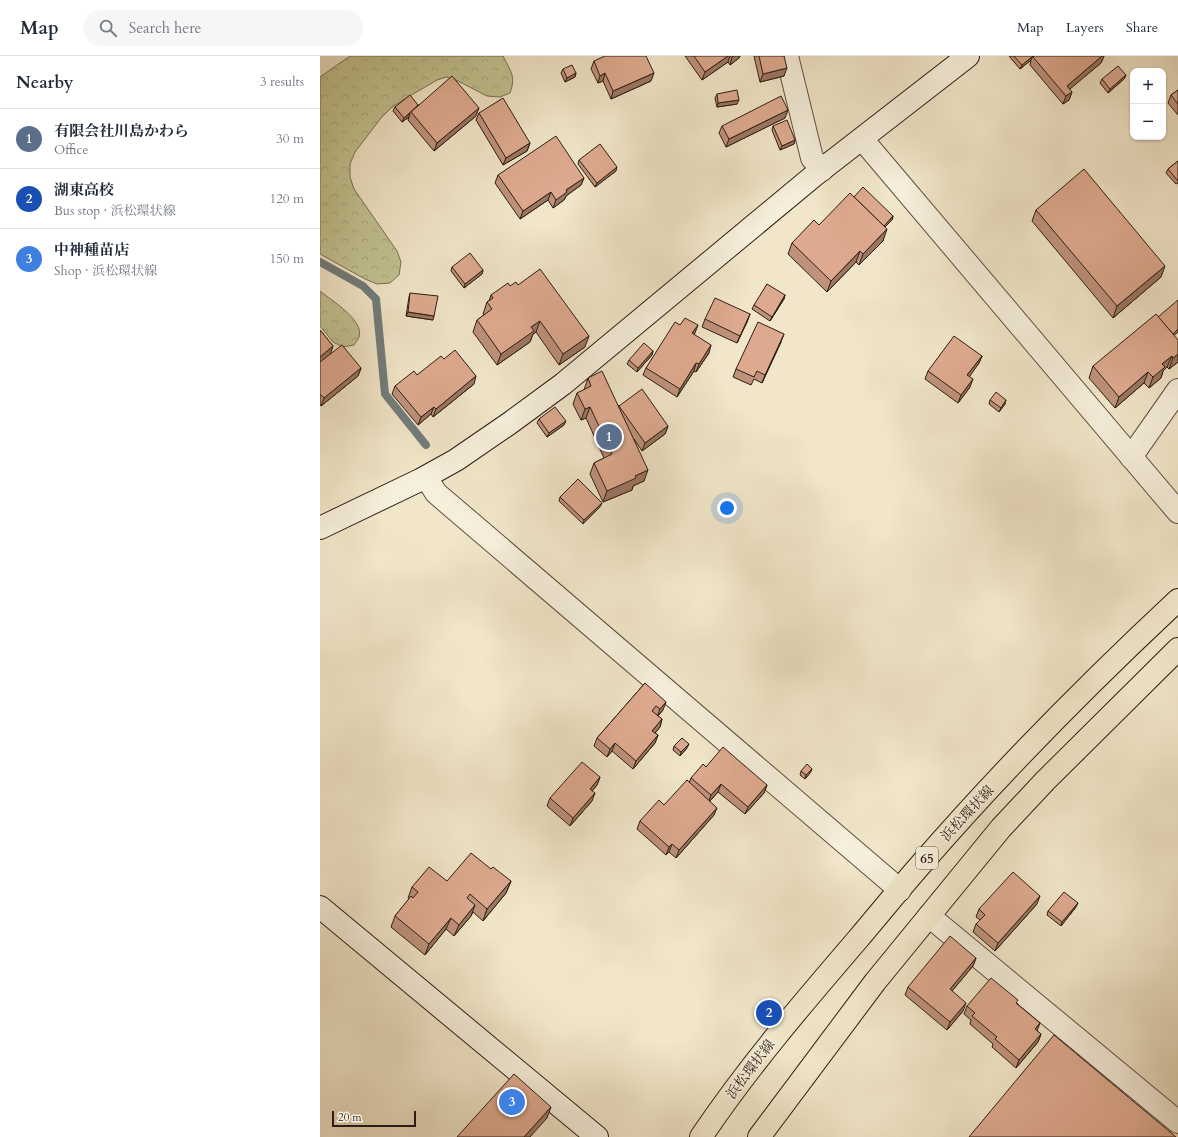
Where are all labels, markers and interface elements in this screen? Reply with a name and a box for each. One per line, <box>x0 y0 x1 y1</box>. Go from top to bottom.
search box <box>83 10 363 46</box>
text: Map <box>20 15 59 41</box>
icon: search <box>97 17 119 39</box>
text: Search here <box>129 18 201 38</box>
text: Map <box>1017 18 1044 37</box>
text: Layers <box>1066 18 1104 37</box>
text: Share <box>1126 18 1158 37</box>
map controls <box>1130 68 1166 140</box>
button: + <box>1130 68 1166 104</box>
text: Nearby <box>16 71 73 94</box>
text: 3 results <box>260 73 304 91</box>
button: − <box>1130 104 1166 140</box>
text: 有限会社川島かわら <box>54 121 189 141</box>
text: 1 <box>26 130 32 148</box>
text: 30 m <box>276 130 304 148</box>
text: Office <box>54 141 88 159</box>
text: 湖東高校 <box>54 180 114 200</box>
text: 2 <box>26 190 32 208</box>
text: 120 m <box>270 190 304 208</box>
text: Bus stop · 浜松環状線 <box>54 202 176 220</box>
text: 中神種苗店 <box>54 240 129 260</box>
text: 3 <box>26 250 32 268</box>
text: 150 m <box>270 250 304 268</box>
text: Shop · 浜松環状線 <box>54 262 157 280</box>
pin: 1 <box>596 422 622 452</box>
your location <box>717 498 737 518</box>
street label: 浜松環状線 <box>937 781 998 845</box>
road number: 65 <box>916 847 938 869</box>
pin: 2 <box>756 998 782 1028</box>
street label: 浜松環状線 <box>722 1036 779 1103</box>
pin: 3 <box>499 1087 525 1117</box>
scale bar <box>332 1109 416 1128</box>
text: 20 m <box>338 1110 362 1125</box>

